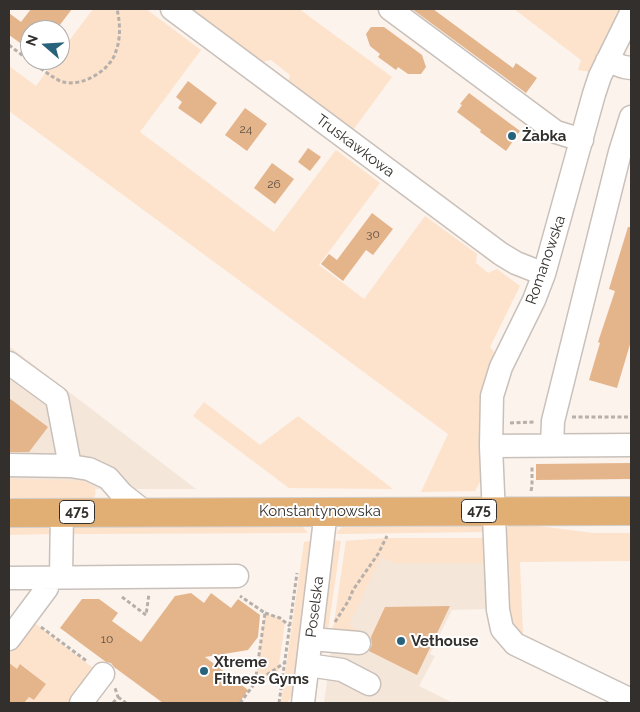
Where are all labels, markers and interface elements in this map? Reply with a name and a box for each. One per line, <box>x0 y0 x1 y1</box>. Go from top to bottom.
north arrow <box>20 20 70 70</box>
text: N <box>22 33 41 48</box>
street label: Truskawkowa <box>312 111 398 181</box>
house number: 24 <box>240 122 252 136</box>
place label: Żabka <box>522 127 566 145</box>
marker: Żabka <box>506 130 518 142</box>
house number: 26 <box>267 177 281 191</box>
street label: Romanowska <box>522 213 570 307</box>
house number: 30 <box>366 227 380 241</box>
road number: 475 <box>462 500 496 522</box>
road number: 475 <box>60 501 94 524</box>
street label: Konstantynowska <box>259 502 381 520</box>
street label: Poselska <box>302 575 328 639</box>
house number: 10 <box>101 632 113 646</box>
place label: Vethouse <box>411 632 479 650</box>
marker: Vethouse <box>395 635 407 647</box>
place label: Xtreme Fitness Gyms <box>214 653 309 688</box>
marker: Xtreme Fitness Gyms <box>198 665 210 677</box>

